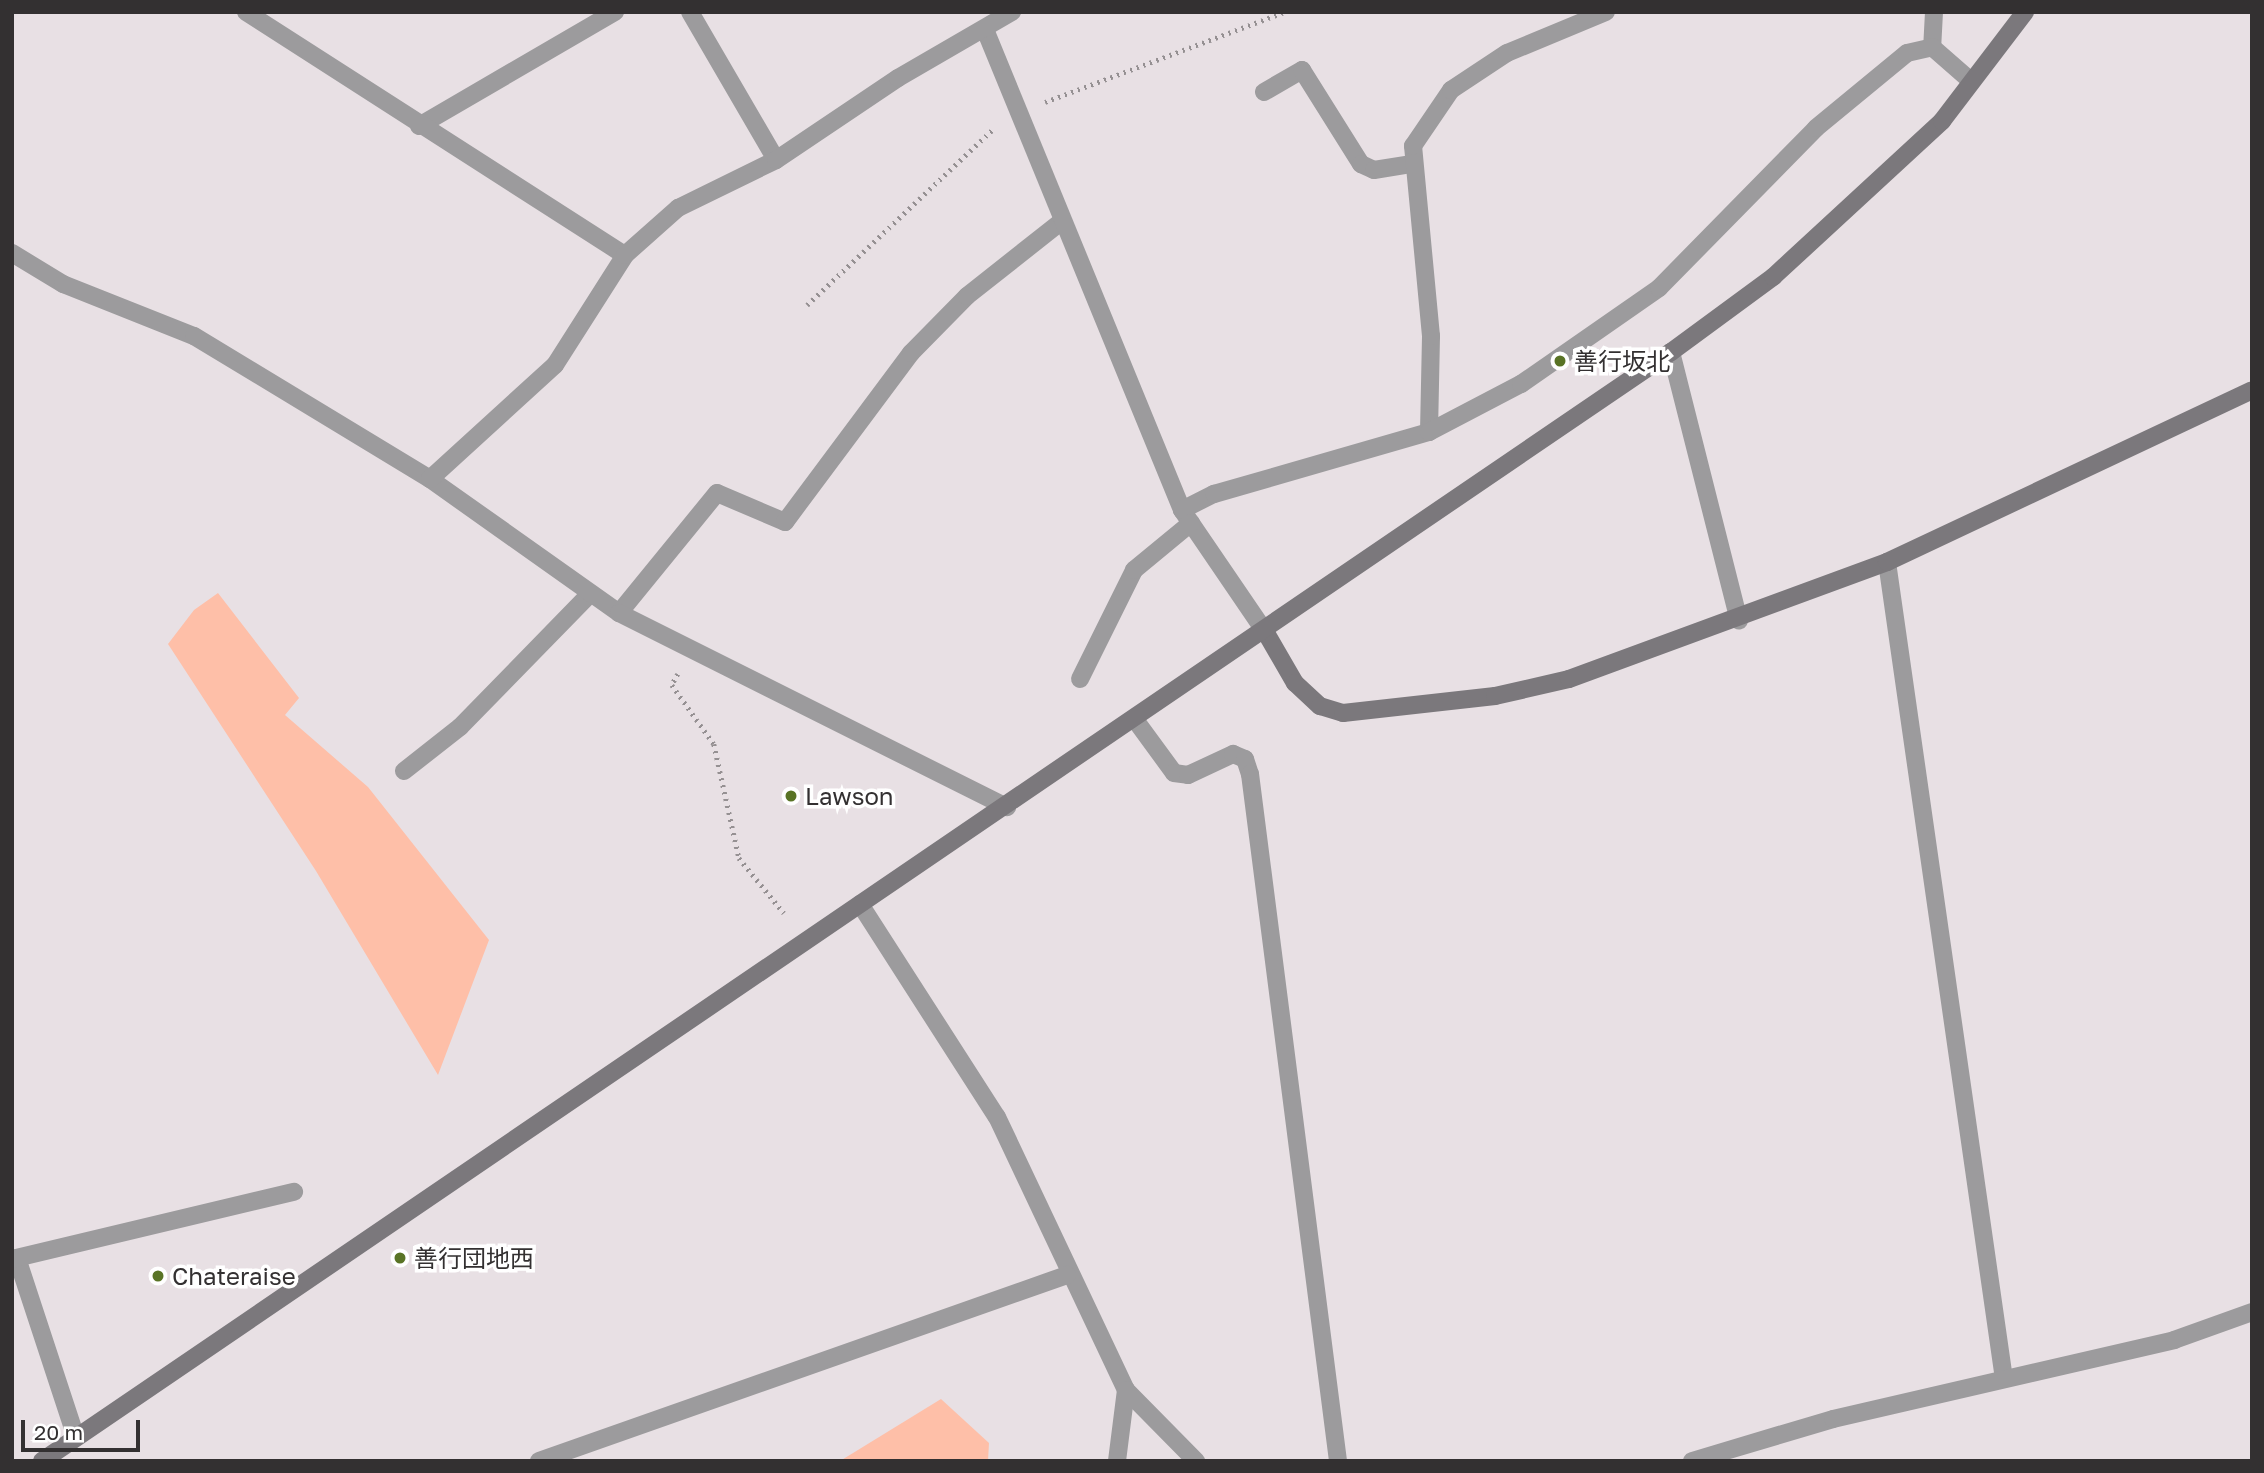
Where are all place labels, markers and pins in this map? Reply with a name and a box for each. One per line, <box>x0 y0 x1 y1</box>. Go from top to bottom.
place label: 善行坂北 <box>1574 347 1670 375</box>
marker: 善行坂北 <box>1552 353 1568 369</box>
place label: Lawson <box>805 782 894 810</box>
marker: Lawson <box>783 788 799 804</box>
place label: 善行団地西 <box>414 1244 534 1272</box>
marker: 善行団地西 <box>392 1250 408 1266</box>
place label: Chateraise <box>172 1262 296 1290</box>
marker: Chateraise <box>150 1268 166 1284</box>

